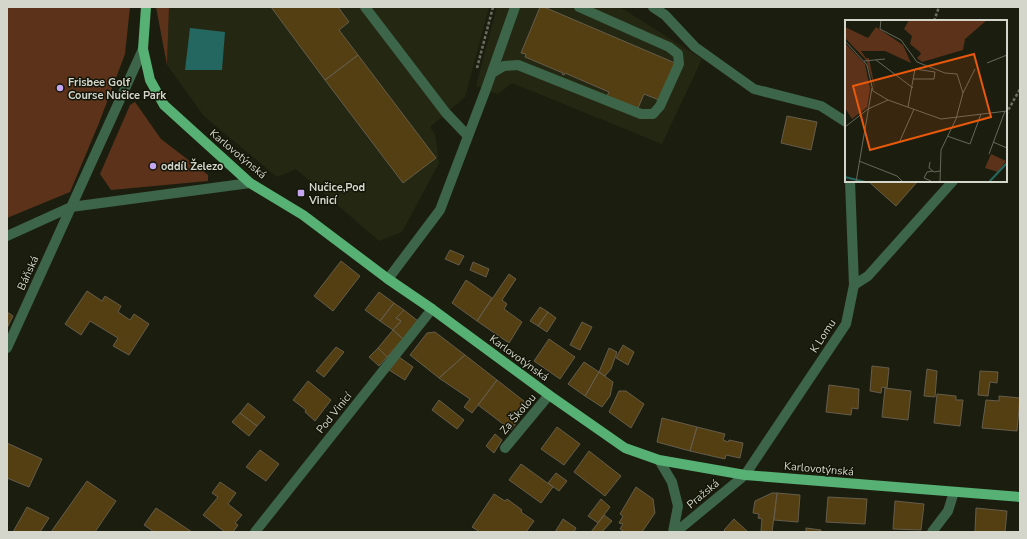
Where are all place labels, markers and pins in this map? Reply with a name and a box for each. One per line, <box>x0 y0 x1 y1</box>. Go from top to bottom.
place label: Frisbee Golf Course Nučice Park <box>68 75 167 103</box>
marker: Frisbee Golf Course Nučice Park <box>55 83 65 93</box>
place label: oddíl Železo <box>161 158 223 174</box>
marker: oddíl Železo <box>148 161 158 171</box>
place label: Nučice,Pod Vinicí <box>308 180 365 208</box>
marker: Nučice,Pod Vinicí <box>296 188 306 198</box>

